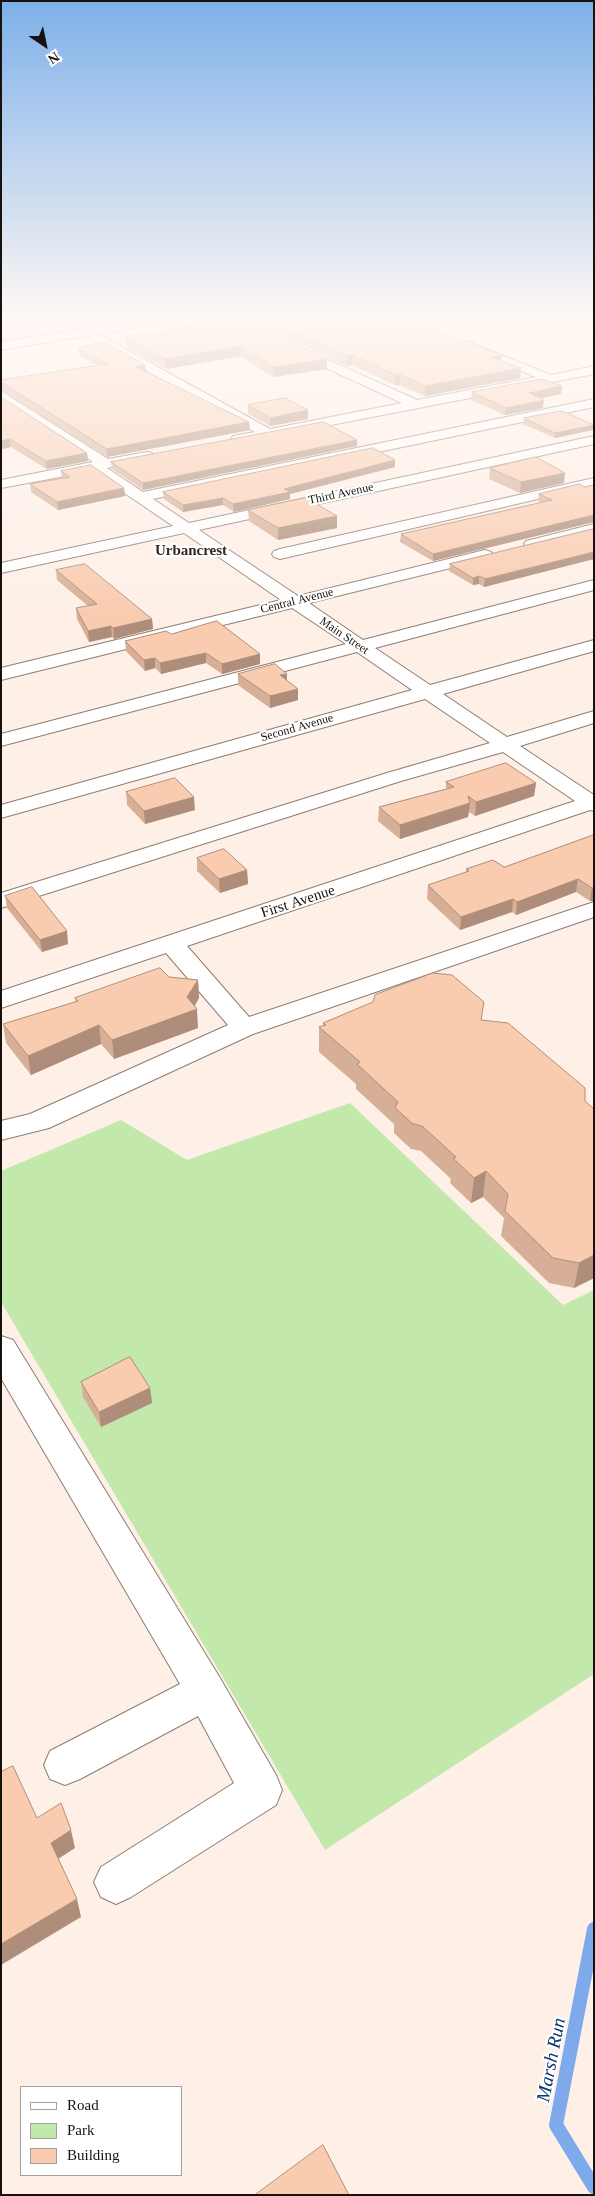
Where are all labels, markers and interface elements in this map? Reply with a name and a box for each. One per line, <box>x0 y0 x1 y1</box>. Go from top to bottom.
north arrow <box>20 20 70 70</box>
text: N <box>45 49 62 67</box>
street label: Third Avenue <box>307 480 375 508</box>
district label: Urbancrest <box>155 542 227 560</box>
street label: Central Avenue <box>259 585 335 617</box>
street label: Main Street <box>317 614 371 658</box>
street label: Second Avenue <box>259 711 335 745</box>
street label: First Avenue <box>259 882 337 922</box>
water label: Marsh Run <box>533 2016 571 2104</box>
legend <box>20 2086 182 2176</box>
text: Road <box>67 2097 99 2113</box>
text: Park <box>67 2122 95 2138</box>
text: Building <box>67 2147 120 2163</box>

